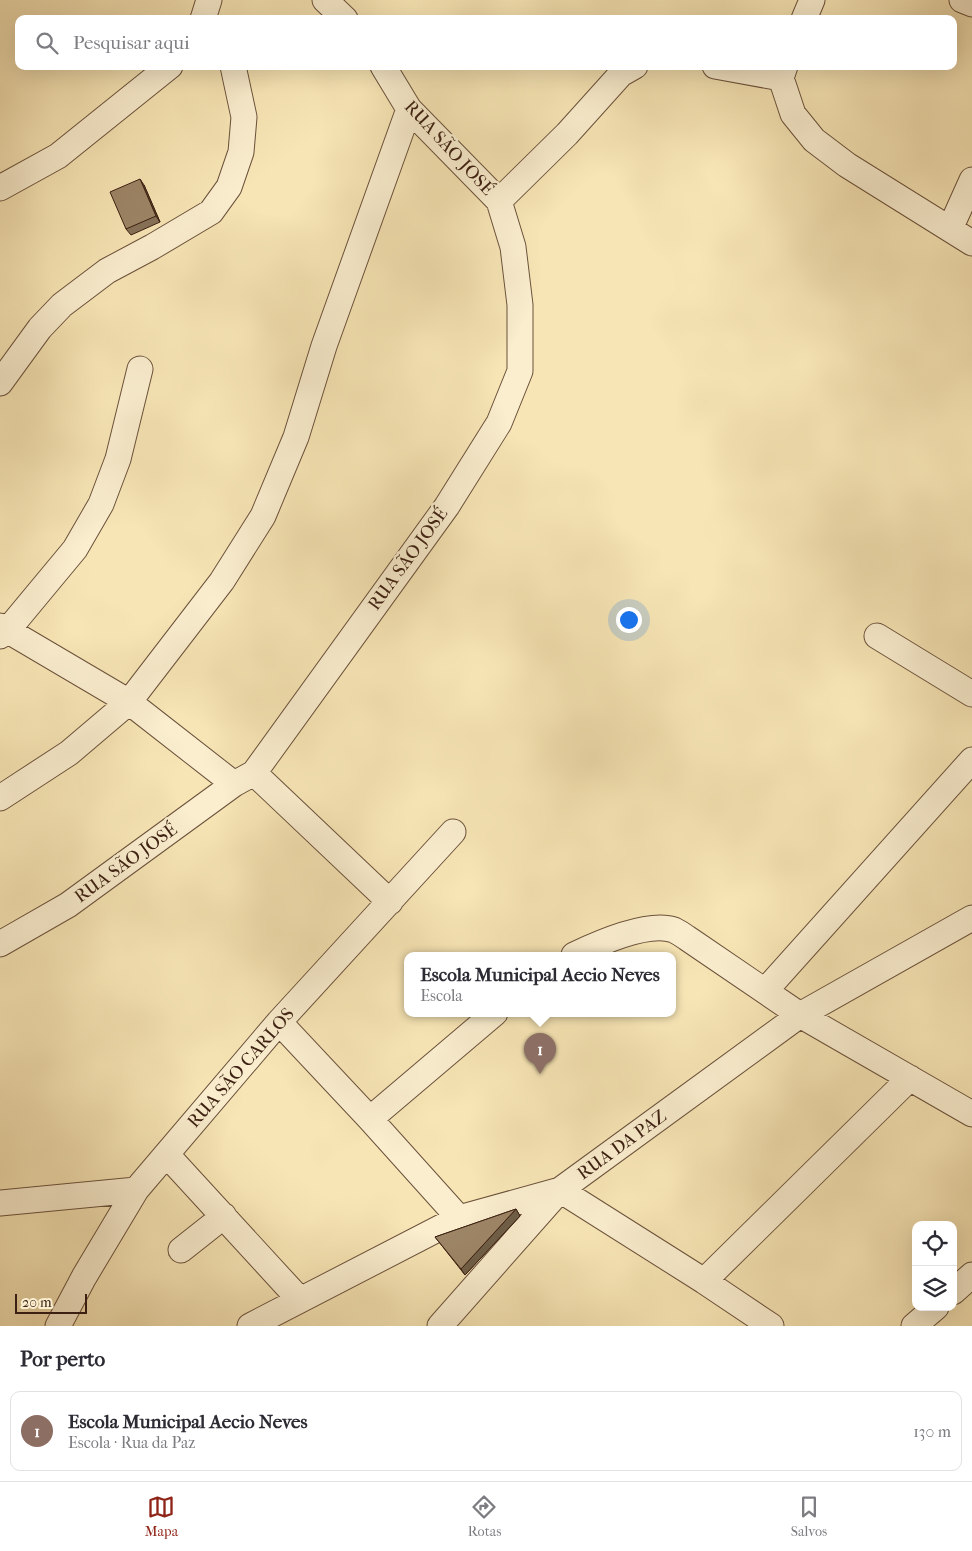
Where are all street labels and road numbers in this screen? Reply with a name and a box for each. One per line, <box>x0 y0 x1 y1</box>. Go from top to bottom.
street label: RUA SÃO JOSÉ <box>400 96 499 200</box>
street label: RUA SÃO JOSÉ <box>363 503 452 614</box>
street label: RUA SÃO JOSÉ <box>70 818 181 907</box>
street label: RUA SÃO CARLOS <box>183 1003 299 1132</box>
street label: RUA DA PAZ <box>573 1106 671 1184</box>

